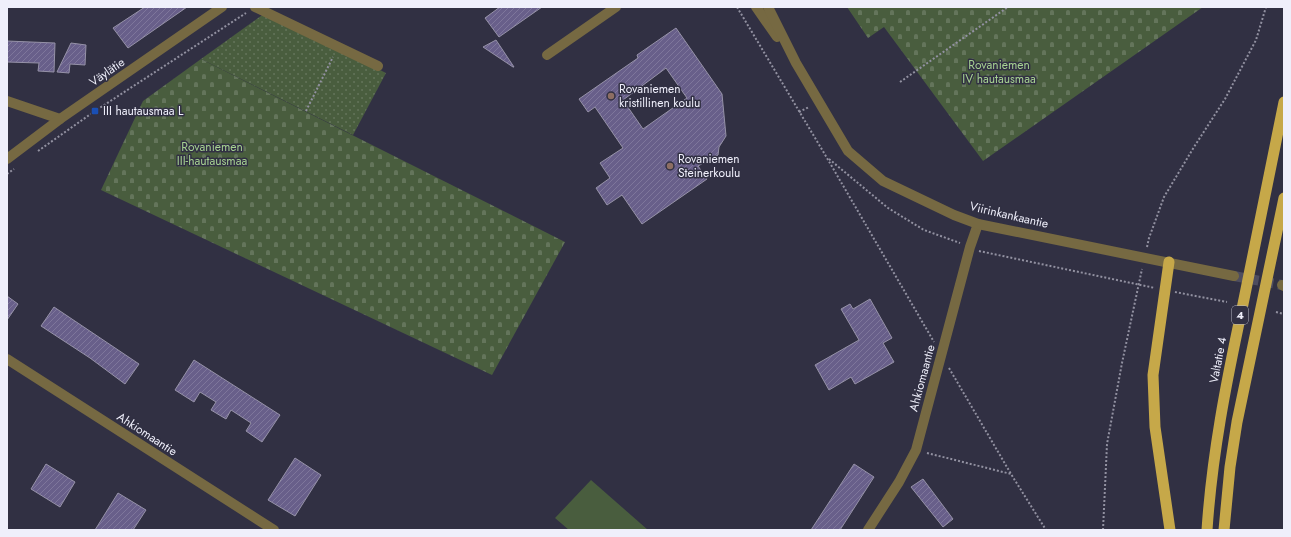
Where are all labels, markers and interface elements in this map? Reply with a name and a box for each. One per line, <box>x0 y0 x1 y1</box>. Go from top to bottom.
street label: Väylätie <box>86 53 128 91</box>
park label: Rovaniemen IV hautausmaa <box>962 56 1036 88</box>
place label: Rovaniemen kristillinen koulu <box>619 80 700 112</box>
marker: Rovaniemen kristillinen koulu <box>606 91 616 101</box>
place label: III hautausmaa L <box>103 102 184 120</box>
marker: III hautausmaa L <box>90 106 100 116</box>
park label: Rovaniemen III-hautausmaa <box>177 138 247 170</box>
place label: Rovaniemen Steinerkoulu <box>678 150 740 182</box>
marker: Rovaniemen Steinerkoulu <box>665 161 675 171</box>
street label: Viirinkankaantie <box>968 197 1050 233</box>
road number: 4 <box>1232 306 1248 324</box>
street label: Valtatie 4 <box>1205 335 1231 385</box>
street label: Ahkiomaantie <box>904 343 940 413</box>
street label: Ahkiomaantie <box>113 408 181 460</box>

